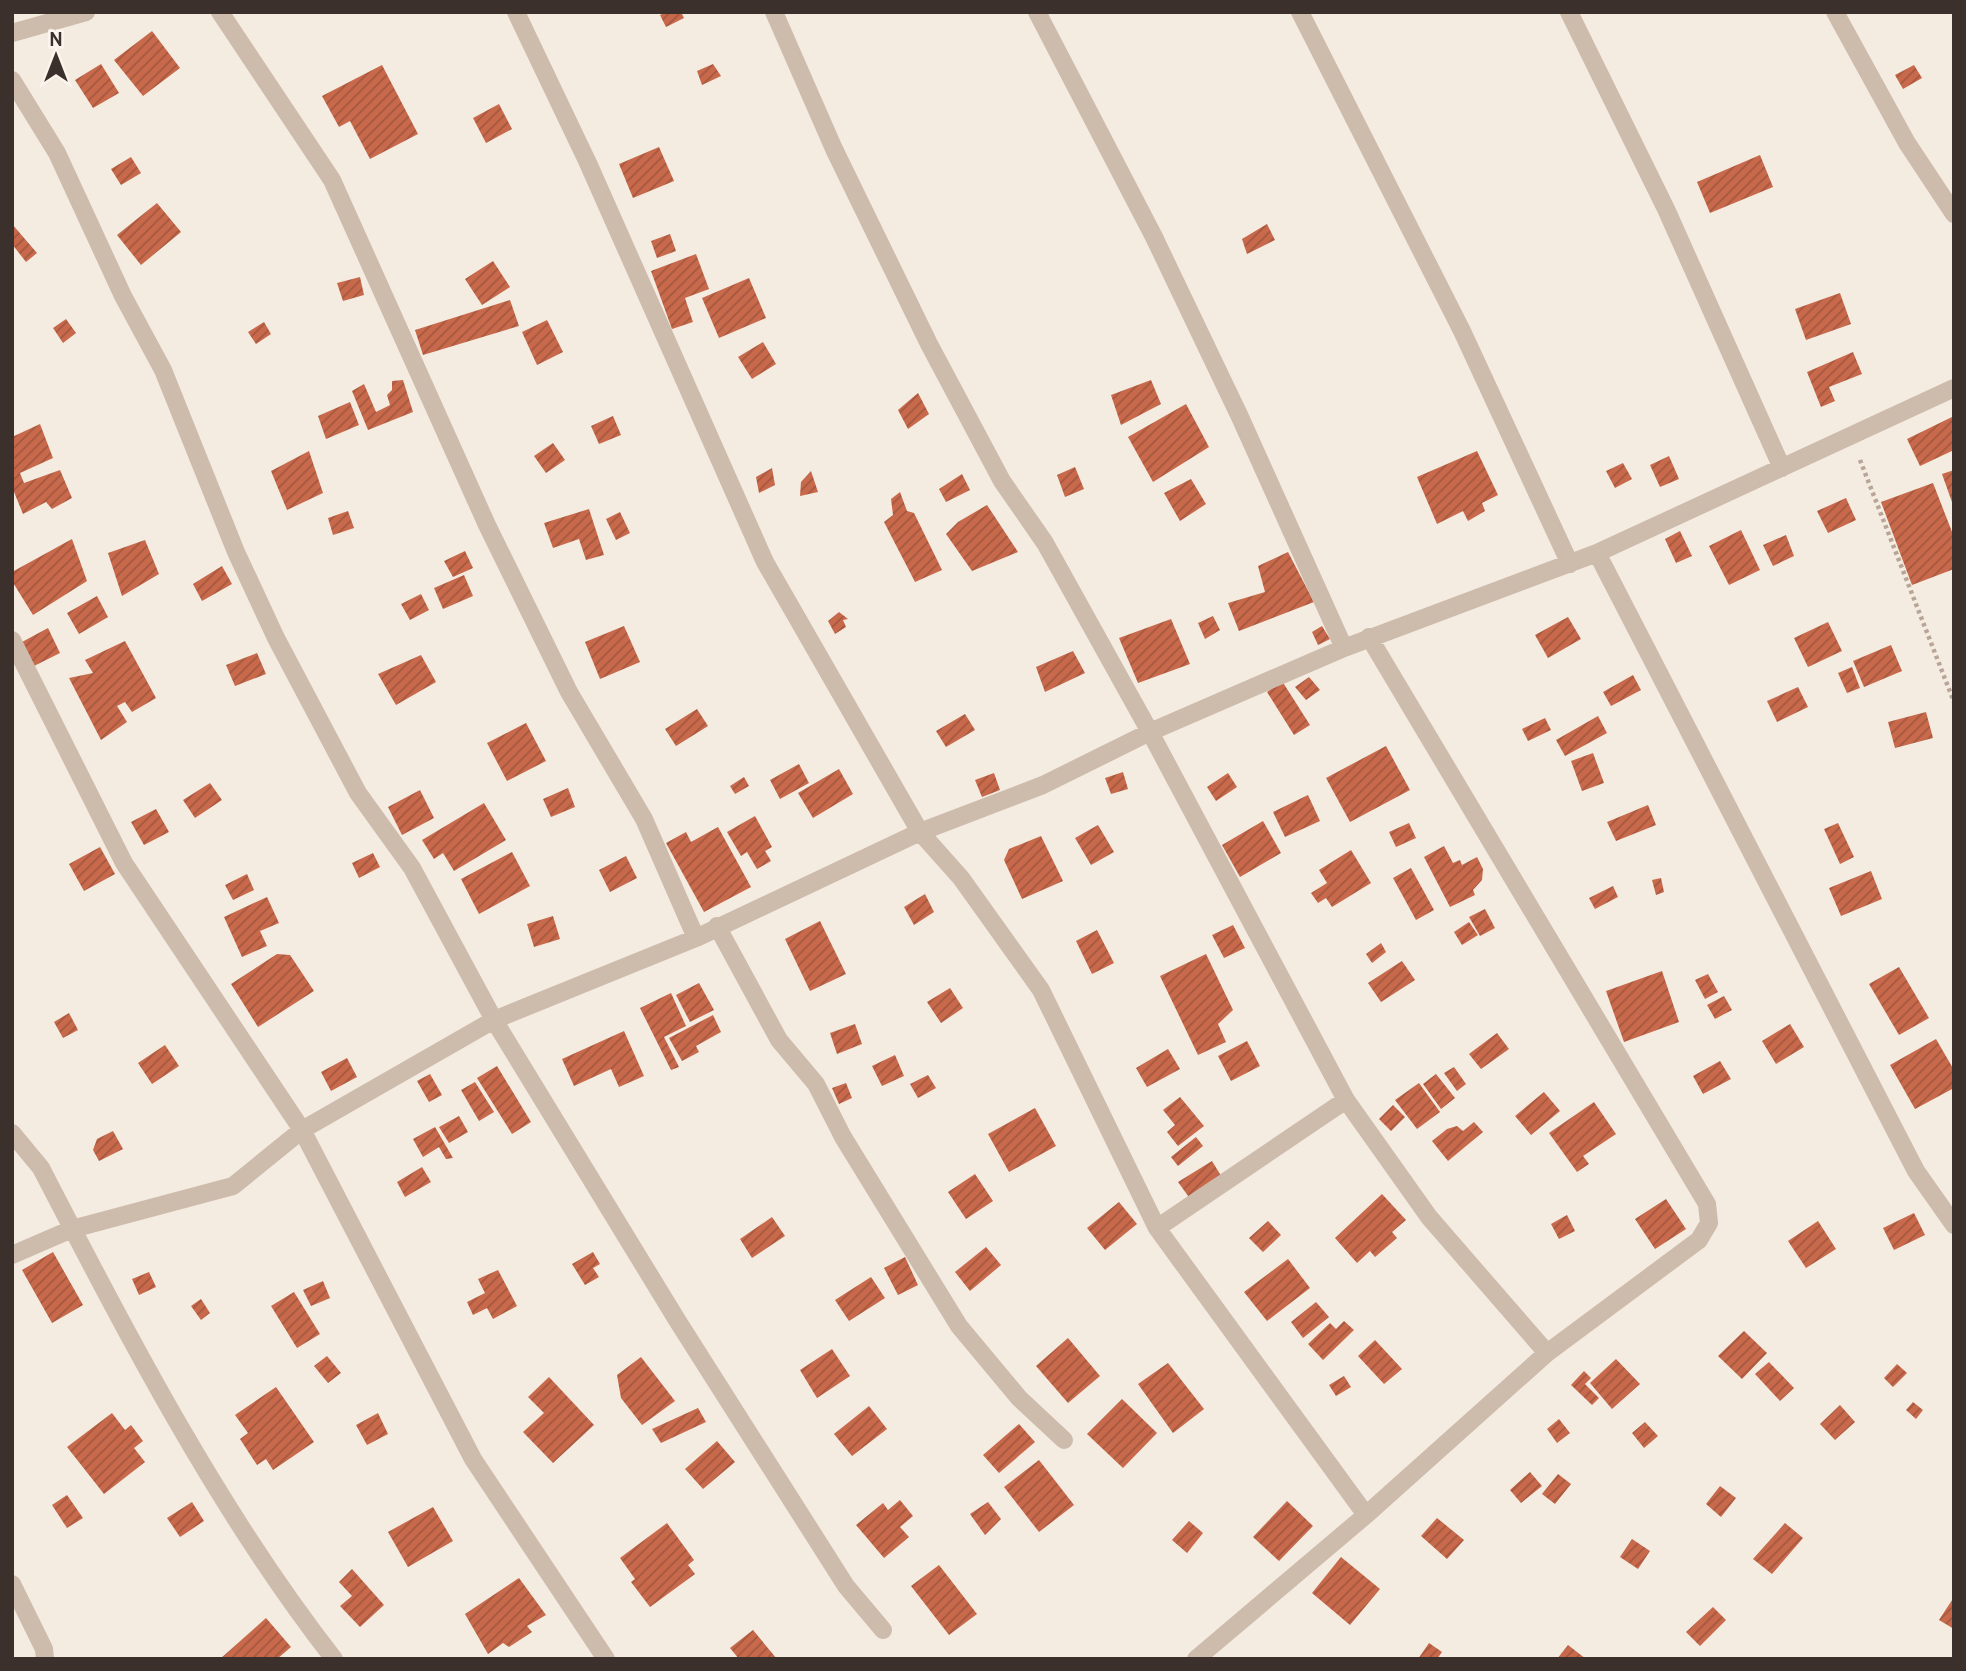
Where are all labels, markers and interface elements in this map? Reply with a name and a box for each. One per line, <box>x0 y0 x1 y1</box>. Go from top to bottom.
north arrow <box>21 21 91 91</box>
text: N <box>49 28 63 51</box>

